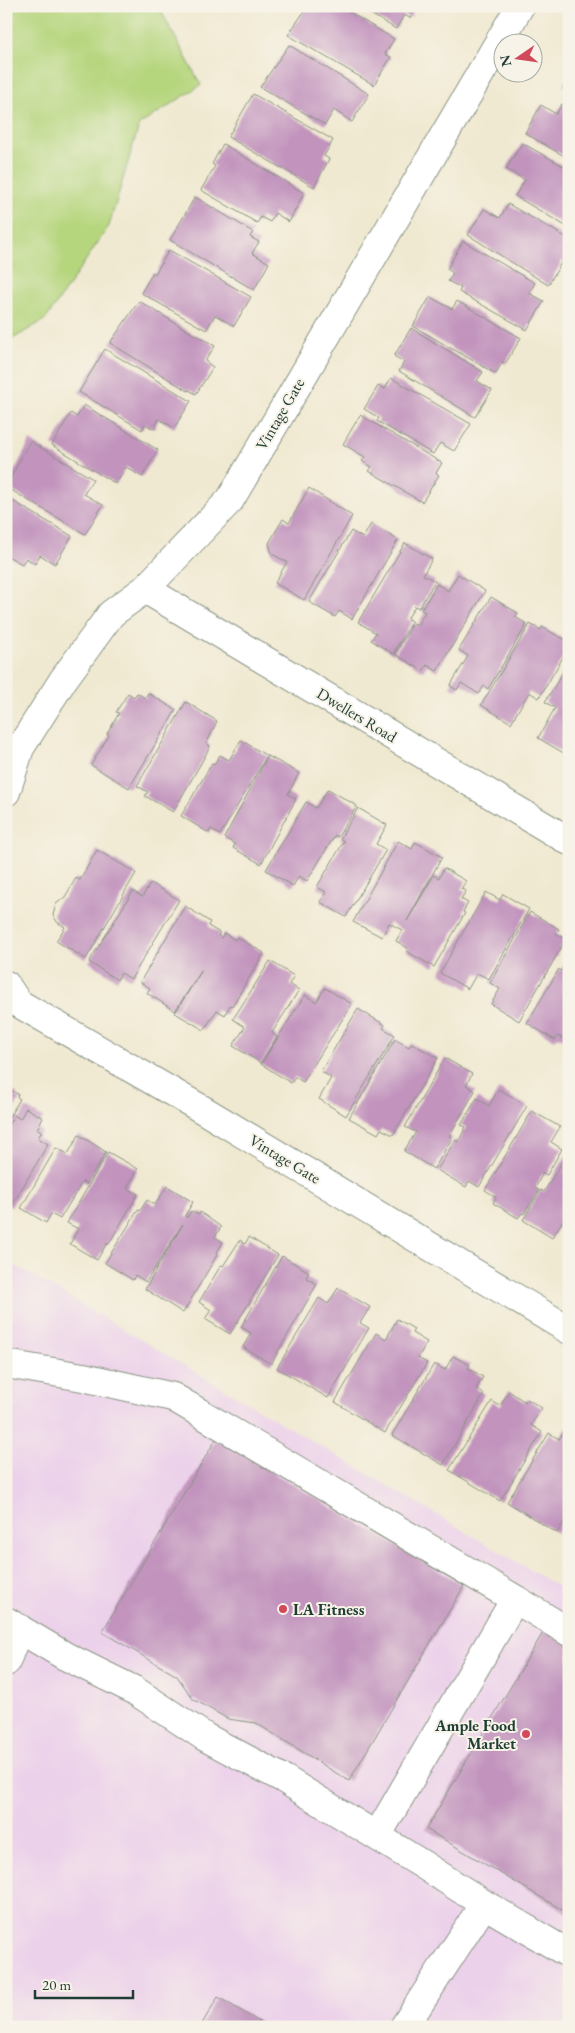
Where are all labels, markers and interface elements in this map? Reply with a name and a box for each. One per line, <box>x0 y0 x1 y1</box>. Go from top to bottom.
north arrow <box>492 32 542 82</box>
text: N <box>495 53 515 68</box>
street label: Vintage Gate <box>251 374 309 454</box>
street label: Dwellers Road <box>313 683 402 748</box>
street label: Vintage Gate <box>245 1129 325 1189</box>
place label: LA Fitness <box>293 1599 365 1620</box>
marker: LA Fitness <box>277 1603 289 1615</box>
place label: Ample Food Market <box>434 1715 516 1754</box>
marker: Ample Food Market <box>520 1728 532 1740</box>
scale bar <box>35 1968 132 2000</box>
text: 20 m <box>42 1975 71 1994</box>

